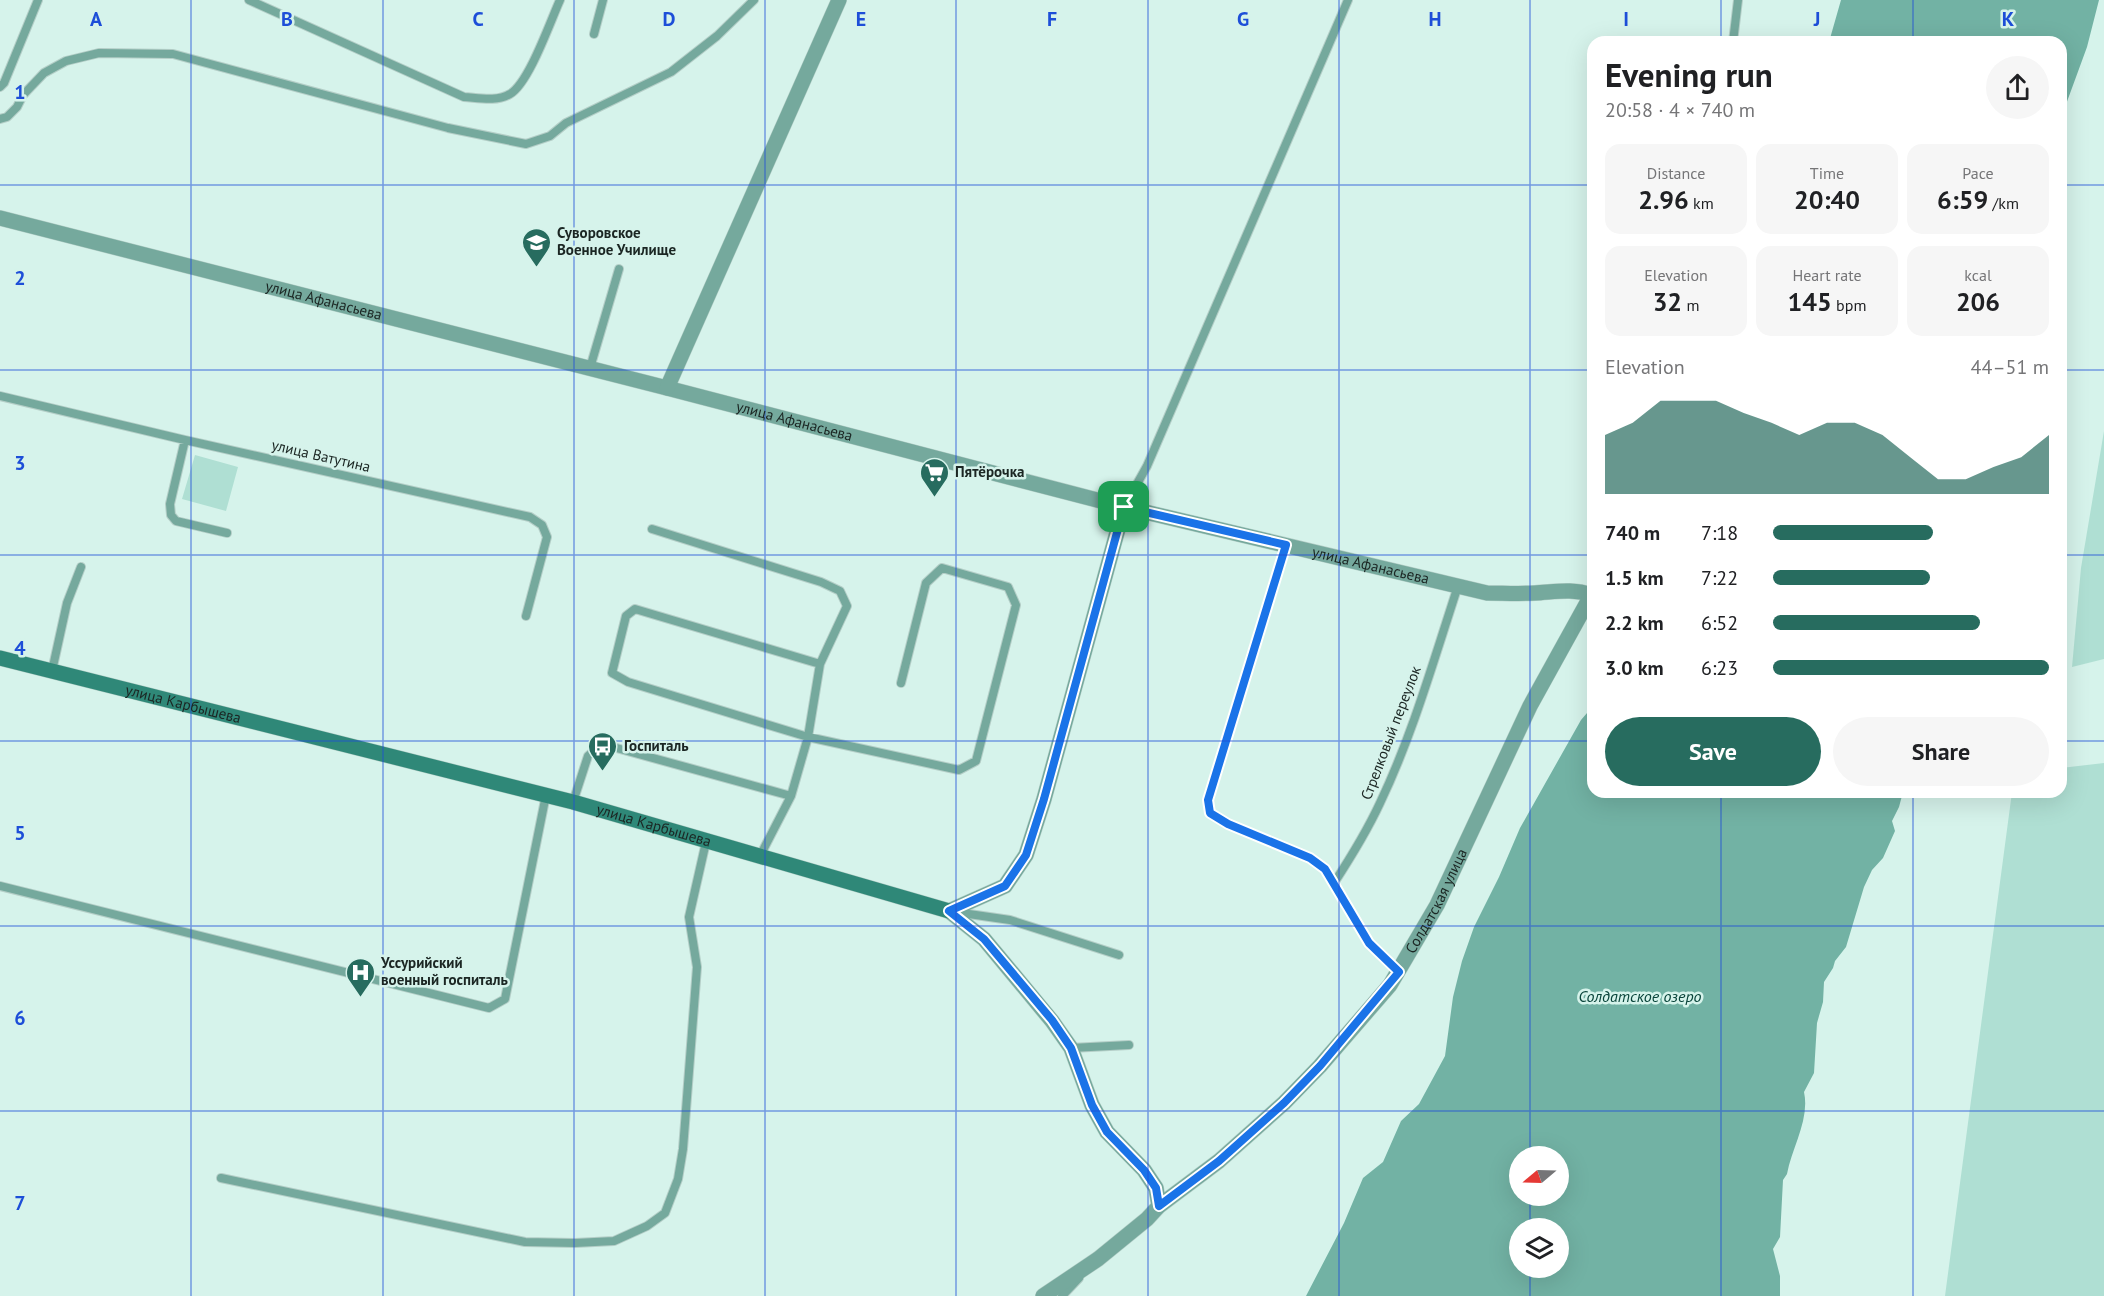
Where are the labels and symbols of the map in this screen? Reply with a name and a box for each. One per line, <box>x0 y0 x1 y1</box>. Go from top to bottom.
text: A <box>90 6 103 32</box>
text: B <box>281 6 293 32</box>
text: C <box>472 6 484 32</box>
text: D <box>663 6 676 32</box>
text: E <box>856 6 866 32</box>
text: F <box>1047 6 1057 32</box>
text: G <box>1237 6 1249 32</box>
text: H <box>1428 6 1442 32</box>
text: I <box>1623 6 1629 32</box>
text: J <box>1813 6 1820 32</box>
text: K <box>2002 6 2015 32</box>
text: 1 <box>14 79 26 105</box>
place label: Суворовское Военное Училище <box>557 223 676 259</box>
school or university icon: Суворовское Военное Училище <box>520 226 552 268</box>
text: 2 <box>14 265 26 291</box>
street label: улица Афанасьева <box>263 276 384 324</box>
street label: улица Афанасьева <box>734 396 855 445</box>
street label: улица Ватутина <box>270 435 372 476</box>
text: 3 <box>14 450 26 476</box>
supermarket icon: Пятёрочка <box>918 456 950 498</box>
place label: Пятёрочка <box>955 462 1024 481</box>
pin <box>1098 481 1149 532</box>
street label: улица Афанасьева <box>1310 542 1431 588</box>
text: 4 <box>14 635 26 661</box>
street label: Стрелковый переулок <box>1356 662 1425 802</box>
street label: улица Карбышева <box>124 680 243 727</box>
bus stop icon: Госпиталь <box>587 730 619 772</box>
place label: Госпиталь <box>624 736 689 755</box>
street label: улица Карбышева <box>594 799 714 851</box>
text: 5 <box>14 820 26 846</box>
street label: Солдатская улица <box>1401 846 1471 957</box>
place label: Уссурийский военный госпиталь <box>380 953 509 989</box>
hospital icon: Уссурийский военный госпиталь <box>344 956 376 998</box>
water label: Солдатское озеро <box>1578 986 1702 1006</box>
text: 6 <box>14 1005 26 1031</box>
north arrow <box>1509 1146 1569 1206</box>
text: 7 <box>14 1190 26 1216</box>

